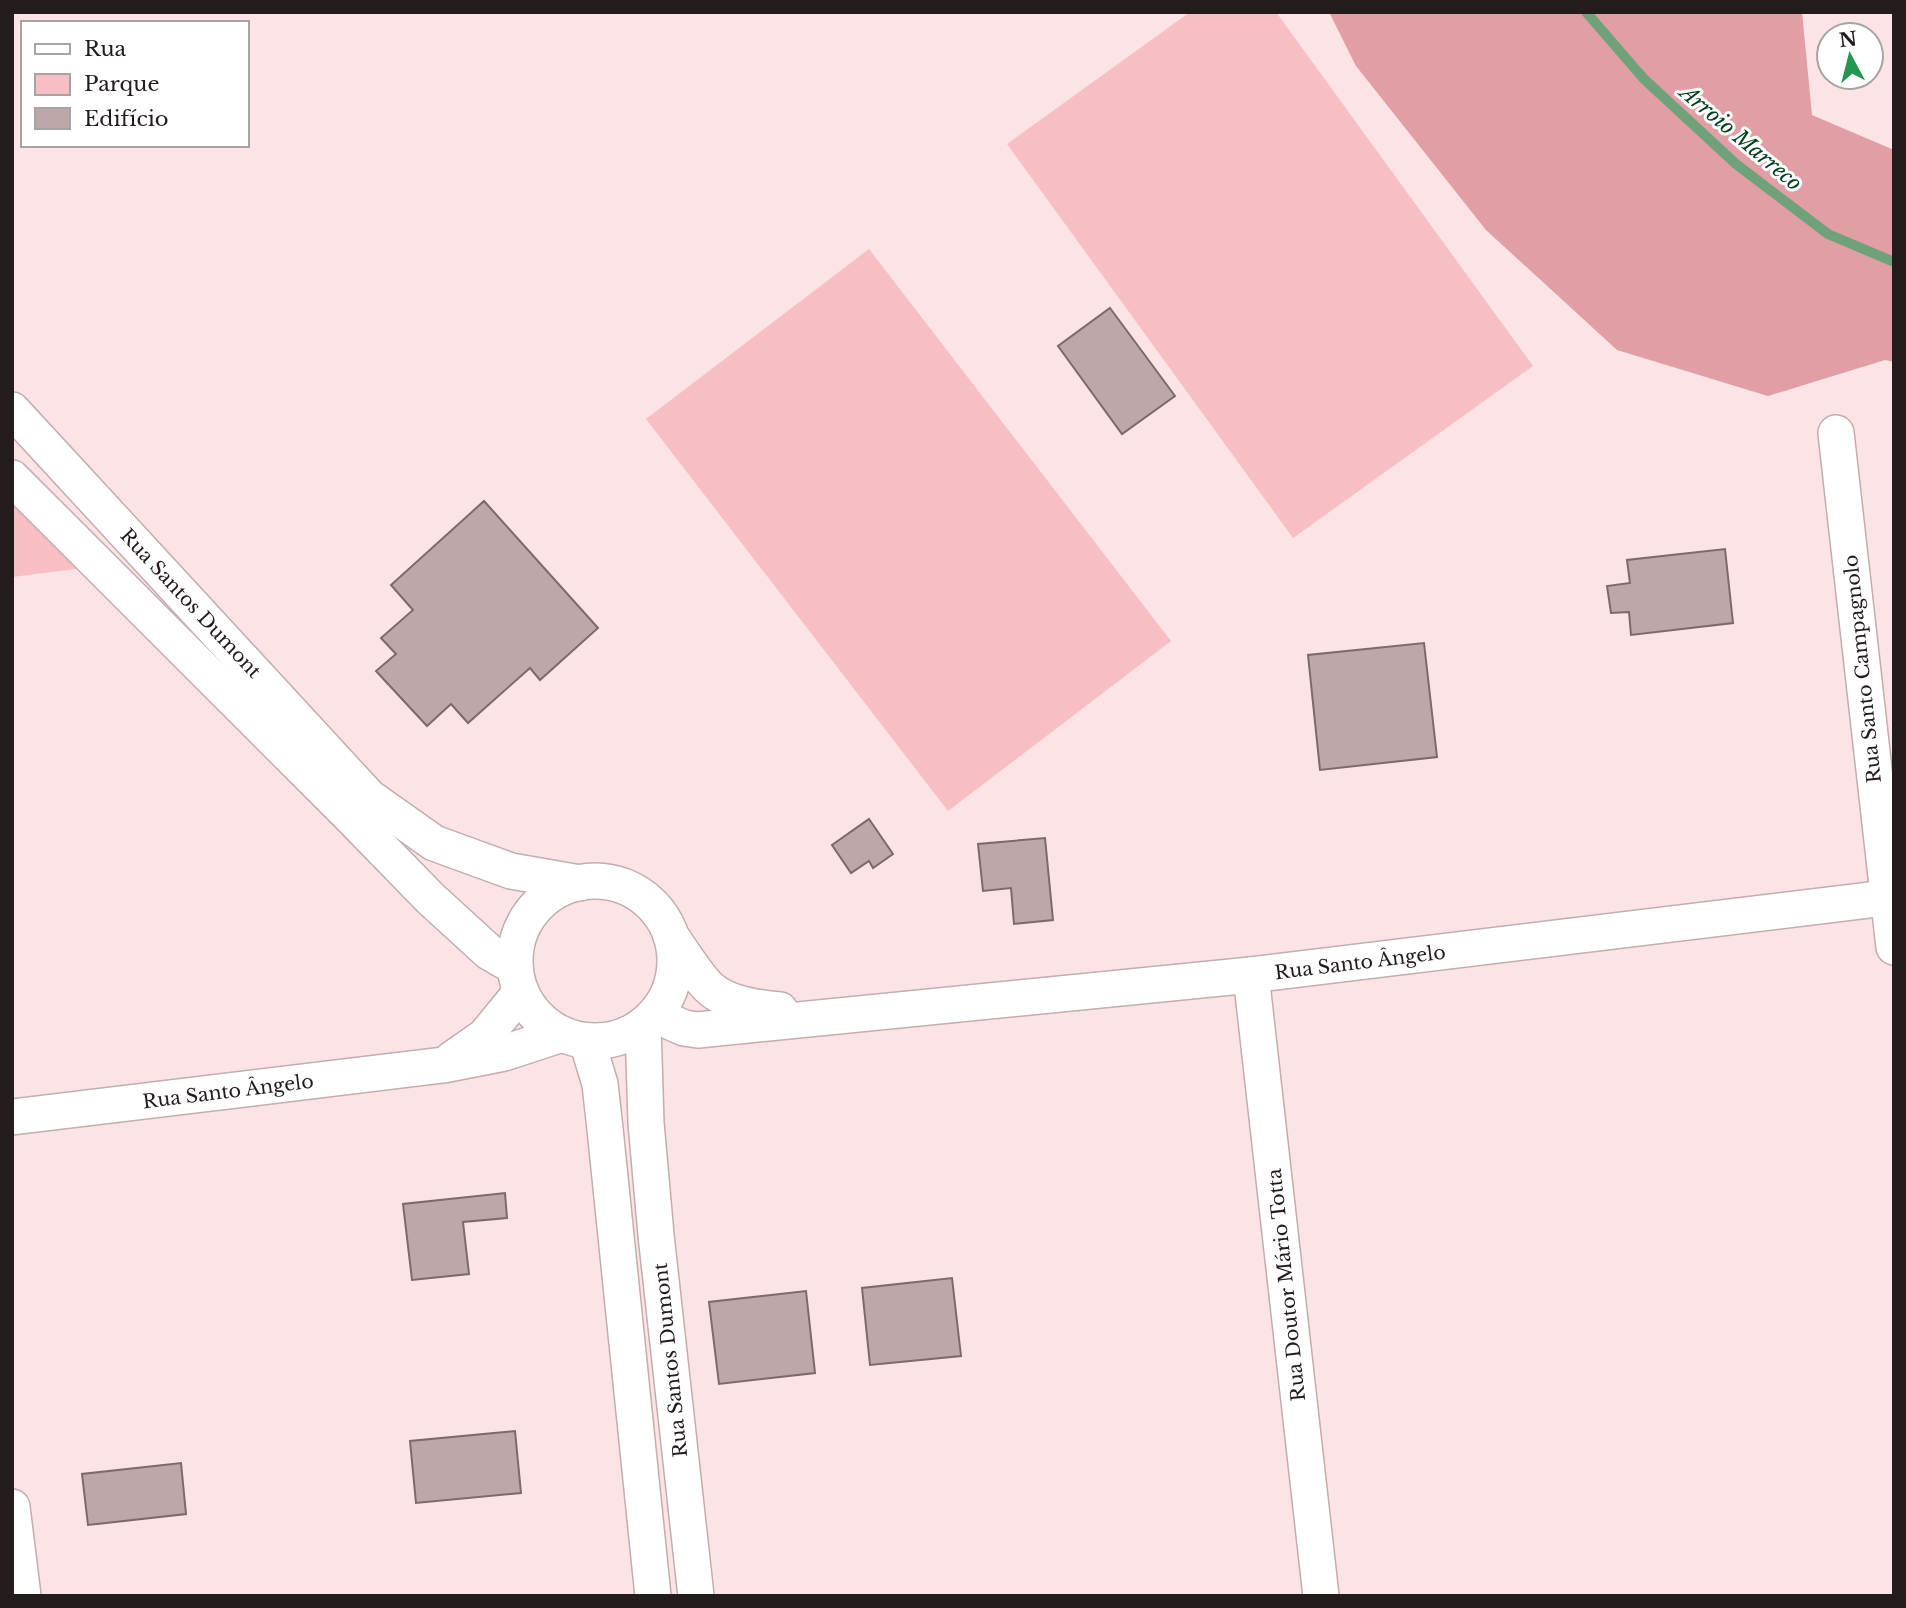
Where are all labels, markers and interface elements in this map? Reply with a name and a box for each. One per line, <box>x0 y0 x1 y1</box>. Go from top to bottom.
legend <box>21 21 248 147</box>
north arrow <box>1815 21 1885 91</box>
text: N <box>1838 27 1858 52</box>
text: Rua <box>84 36 127 62</box>
text: Parque <box>84 71 159 97</box>
water label: Arroio Marreco <box>1673 78 1807 196</box>
text: Edifício <box>84 106 169 132</box>
street label: Rua Santos Dumont <box>116 524 266 683</box>
street label: Rua Santo Campagnolo <box>1839 554 1886 784</box>
street label: Rua Santo Ângelo <box>1273 941 1447 984</box>
street label: Rua Santo Ângelo <box>141 1070 315 1113</box>
street label: Rua Doutor Mário Totta <box>1263 1167 1310 1402</box>
street label: Rua Santos Dumont <box>649 1261 692 1458</box>

